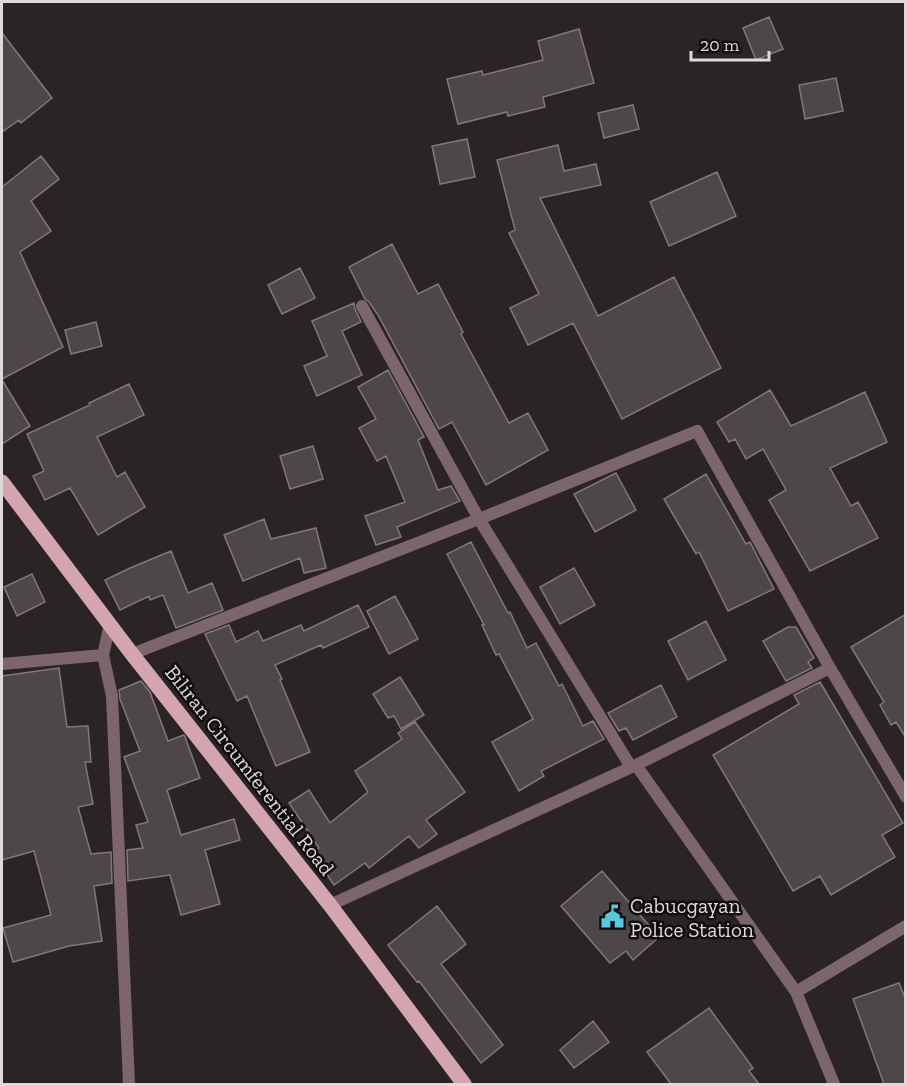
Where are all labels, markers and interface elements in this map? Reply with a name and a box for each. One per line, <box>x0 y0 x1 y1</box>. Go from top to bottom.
scale bar <box>691 24 769 62</box>
text: 20 m <box>700 34 740 56</box>
street label: Biliran Circumferential Road <box>160 660 340 881</box>
place label: Cabucgayan Police Station <box>630 893 754 942</box>
public building icon: Cabucgayan Police Station <box>599 904 625 930</box>

